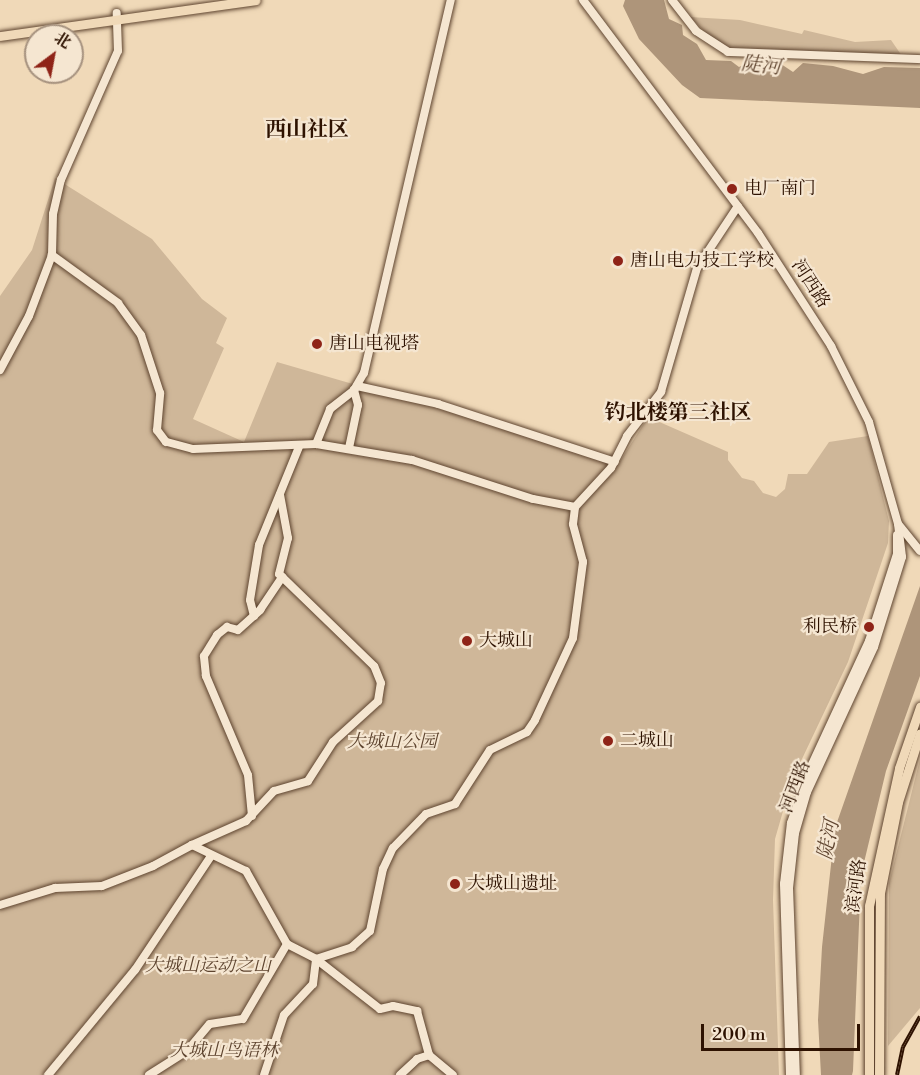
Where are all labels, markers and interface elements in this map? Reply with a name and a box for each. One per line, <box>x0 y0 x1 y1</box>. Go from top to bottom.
north arrow <box>24 24 84 84</box>
text: 北 <box>50 28 75 53</box>
water label: 陡河 <box>740 52 782 80</box>
district label: 西山社区 <box>265 117 349 143</box>
place label: 电厂南门 <box>744 178 816 200</box>
marker: 电厂南门 <box>725 182 739 196</box>
place label: 唐山电力技工学校 <box>630 250 774 272</box>
marker: 唐山电力技工学校 <box>611 254 625 268</box>
street label: 河西路 <box>786 255 834 313</box>
place label: 唐山电视塔 <box>329 333 419 355</box>
marker: 唐山电视塔 <box>310 337 324 351</box>
district label: 钓北楼第三社区 <box>605 400 751 426</box>
place label: 利民桥 <box>803 616 857 638</box>
marker: 利民桥 <box>862 620 876 634</box>
place label: 大城山 <box>479 630 533 652</box>
marker: 大城山 <box>460 634 474 648</box>
place label: 二城山 <box>620 730 674 752</box>
park label: 大城山公园 <box>347 731 437 753</box>
marker: 二城山 <box>601 734 615 748</box>
street label: 河西路 <box>776 758 816 816</box>
water label: 陡河 <box>813 818 845 862</box>
street label: 滨河路 <box>843 858 871 914</box>
place label: 大城山遗址 <box>467 873 557 895</box>
marker: 大城山遗址 <box>448 877 462 891</box>
park label: 大城山运动之山 <box>145 955 271 977</box>
scale bar <box>704 1012 863 1050</box>
text: 200 m <box>712 1023 766 1046</box>
park label: 大城山鸟语林 <box>170 1040 278 1062</box>

